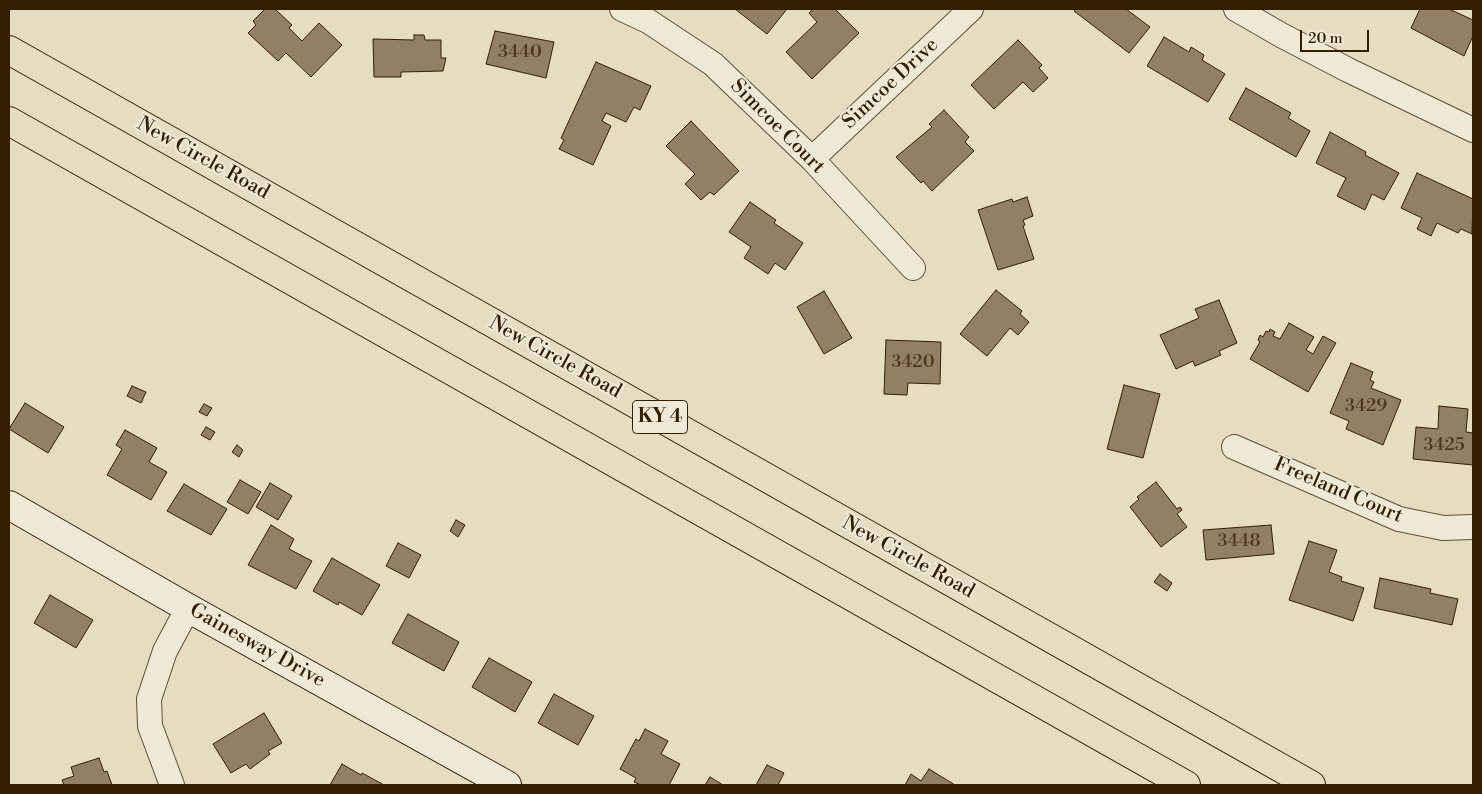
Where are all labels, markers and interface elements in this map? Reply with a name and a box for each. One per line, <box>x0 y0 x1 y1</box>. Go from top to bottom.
scale bar <box>1302 20 1371 52</box>
text: 20 m <box>1308 29 1343 48</box>
street label: Simcoe Drive <box>838 34 944 134</box>
house number: 3440 <box>498 42 542 64</box>
street label: Simcoe Court <box>725 75 829 179</box>
street label: New Circle Road <box>133 113 273 205</box>
street label: New Circle Road <box>485 312 625 404</box>
house number: 3420 <box>891 352 935 374</box>
house number: 3429 <box>1345 396 1387 418</box>
road number: KY 4 <box>632 401 688 434</box>
house number: 3425 <box>1423 435 1465 457</box>
street label: Freeland Court <box>1270 453 1406 529</box>
street label: New Circle Road <box>838 512 978 604</box>
house number: 3448 <box>1217 531 1261 553</box>
street label: Gainesway Drive <box>185 599 329 693</box>

